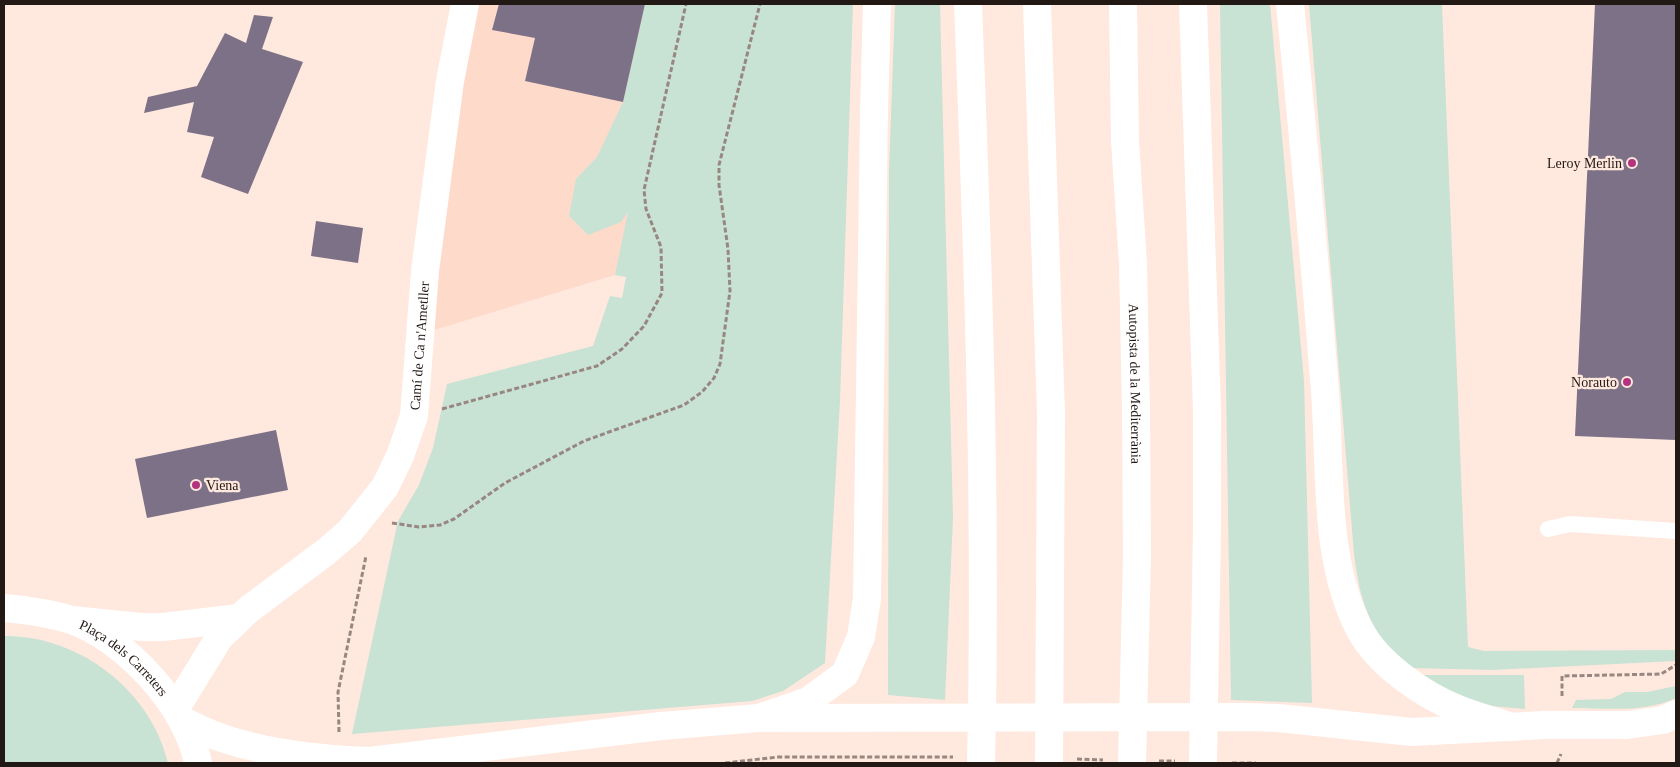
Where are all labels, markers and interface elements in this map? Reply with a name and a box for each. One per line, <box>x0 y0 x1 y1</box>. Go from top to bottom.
place label: Leroy Merlin <box>1547 156 1622 171</box>
marker: Leroy Merlin <box>1626 157 1638 169</box>
street label: Camí de Ca n'Ametller <box>407 281 432 411</box>
street label: Autopista de la Mediterrània <box>1126 303 1144 465</box>
place label: Norauto <box>1571 375 1617 390</box>
marker: Norauto <box>1621 376 1633 388</box>
place label: Viena <box>206 478 239 493</box>
marker: Viena <box>190 479 202 491</box>
street label: Plaça dels Carreters <box>77 617 171 699</box>

